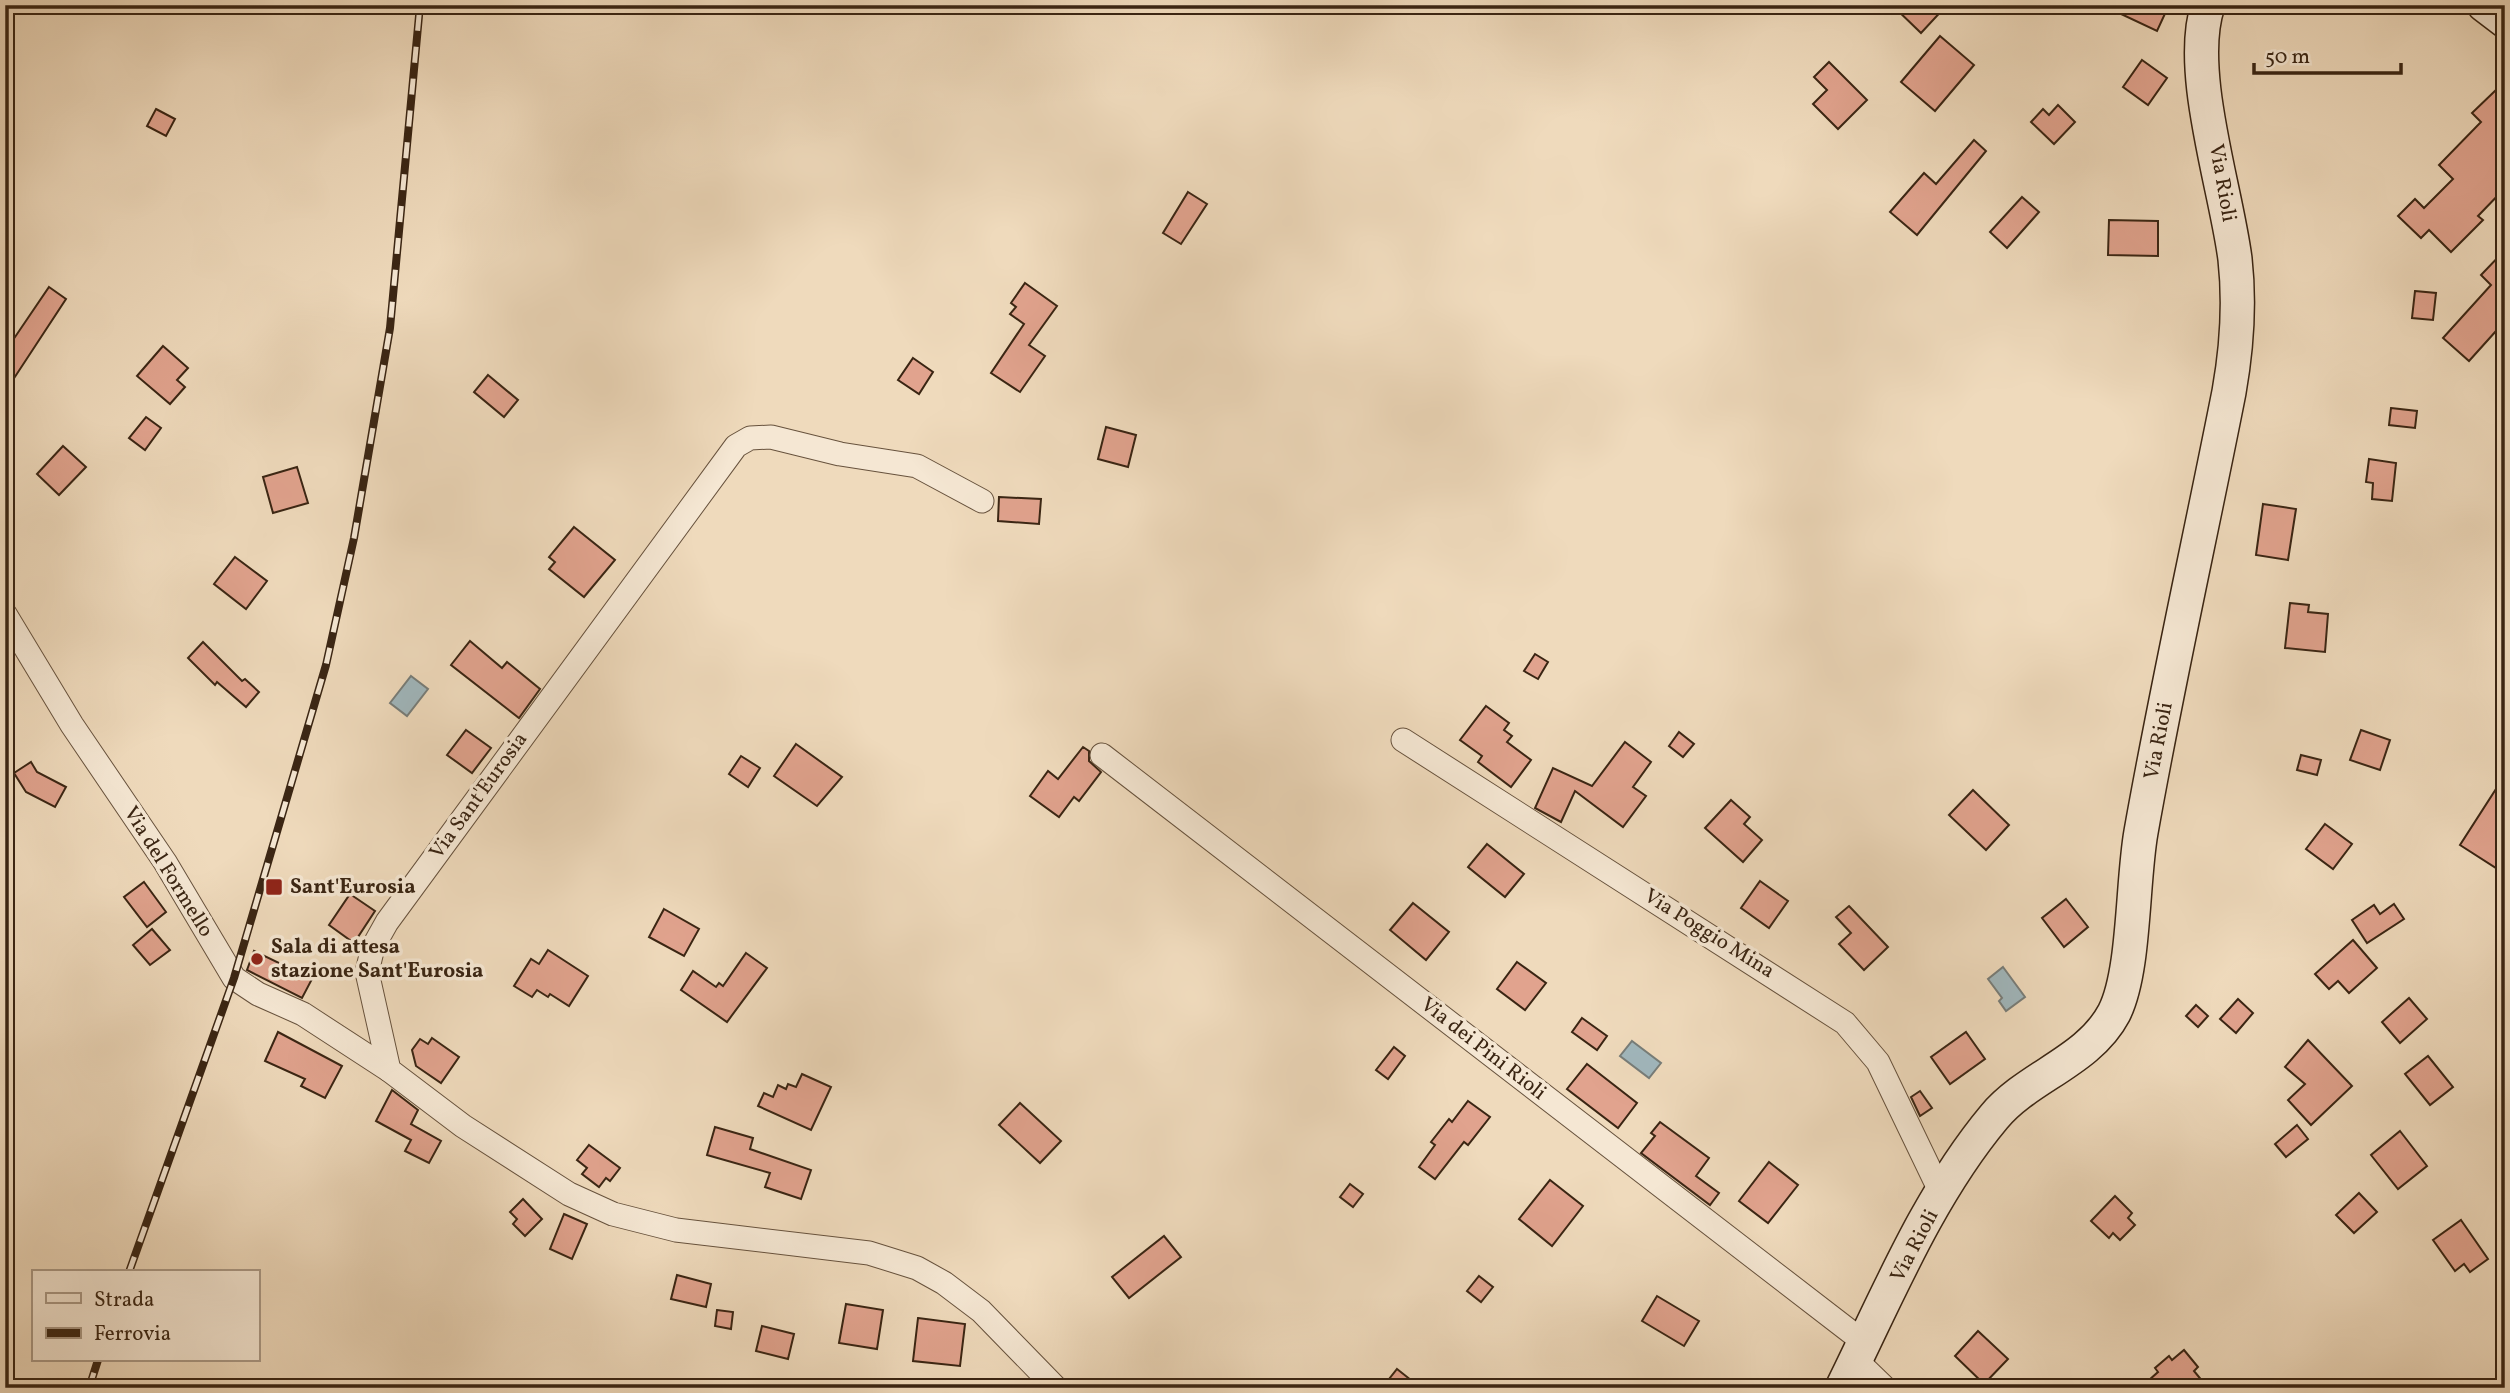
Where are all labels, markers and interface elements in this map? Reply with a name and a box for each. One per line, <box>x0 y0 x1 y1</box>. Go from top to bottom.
scale bar <box>2254 32 2402 76</box>
text: 50 m <box>2265 43 2310 72</box>
street label: Via Rioli <box>2201 142 2243 224</box>
street label: Via Rioli <box>2137 700 2181 782</box>
street label: Via Sant'Eurosia <box>423 727 535 865</box>
street label: Via del Formello <box>116 801 220 943</box>
place label: Sant'Eurosia <box>290 873 416 902</box>
marker: Sant'Eurosia <box>264 877 284 897</box>
street label: Via Poggio Mina <box>1638 882 1780 986</box>
place label: Sala di attesa stazione Sant'Eurosia <box>271 933 484 986</box>
marker: Sala di attesa stazione Sant'Eurosia <box>249 951 265 967</box>
street label: Via dei Pini Rioli <box>1414 991 1552 1107</box>
street label: Via Rioli <box>1884 1204 1946 1288</box>
legend <box>32 1270 259 1362</box>
text: Strada <box>94 1286 155 1315</box>
text: Ferrovia <box>94 1320 171 1349</box>

